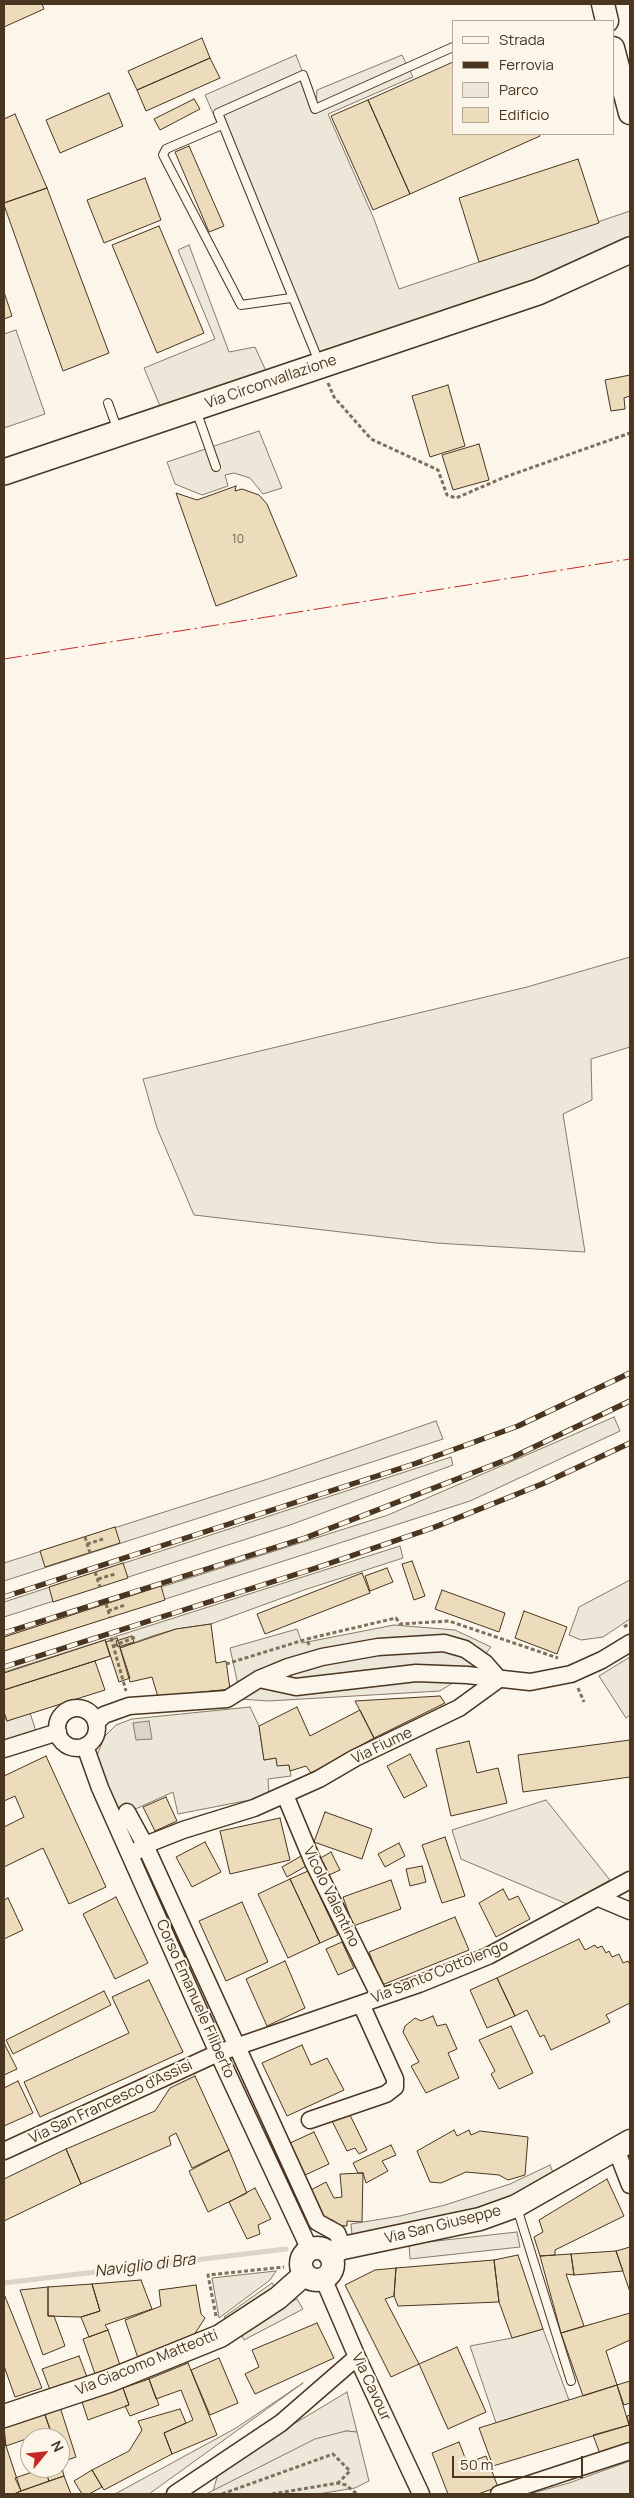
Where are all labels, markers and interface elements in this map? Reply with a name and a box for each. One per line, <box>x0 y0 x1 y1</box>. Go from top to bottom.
legend <box>452 20 614 135</box>
text: Strada <box>499 29 545 50</box>
text: Ferrovia <box>499 54 554 75</box>
text: Parco <box>499 79 538 100</box>
text: Edificio <box>499 104 549 125</box>
street label: Via Circonvallazione <box>203 351 339 413</box>
house number: 10 <box>232 533 244 547</box>
street label: Via Fiume <box>349 1724 415 1768</box>
street label: Vicolo Valentino <box>299 1844 363 1950</box>
street label: Corso Emanuele Filiberto <box>152 1917 238 2081</box>
street label: Via Santo Cottolengo <box>369 1936 511 2008</box>
street label: Via San Francesco d'Assisi <box>27 2056 195 2148</box>
street label: Via San Giuseppe <box>383 2202 503 2248</box>
water label: Naviglio di Bra <box>93 2250 197 2282</box>
street label: Via Giacomo Matteotti <box>73 2326 221 2400</box>
street label: Via Cavour <box>347 2350 395 2424</box>
north arrow <box>20 2428 70 2478</box>
text: N <box>47 2437 69 2455</box>
scale bar <box>454 2446 585 2478</box>
text: 50 m <box>460 2454 494 2475</box>

